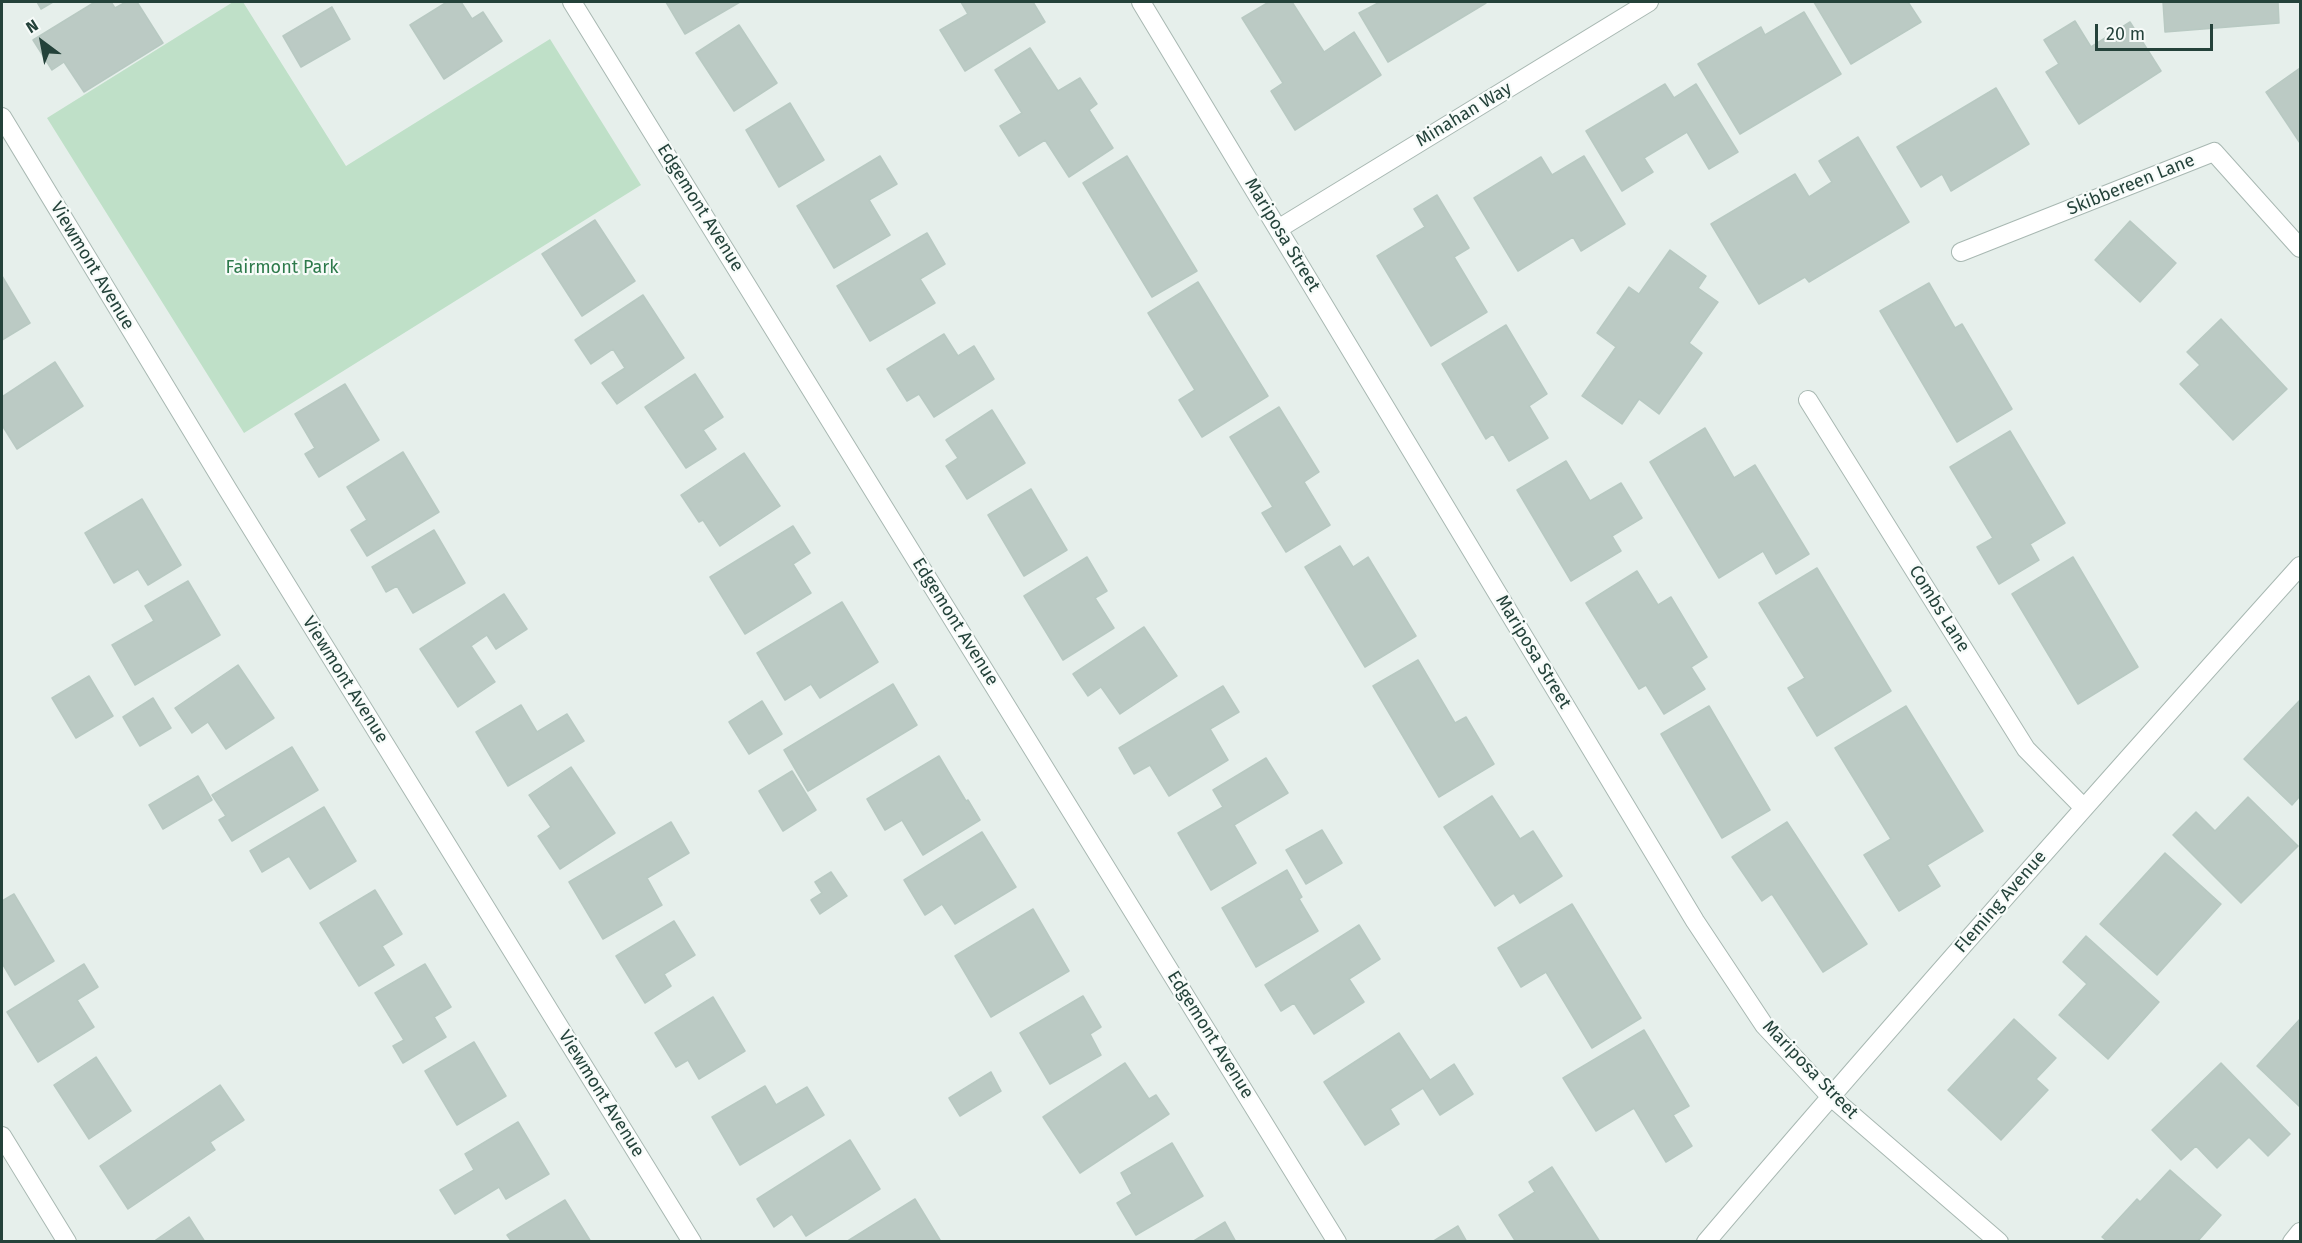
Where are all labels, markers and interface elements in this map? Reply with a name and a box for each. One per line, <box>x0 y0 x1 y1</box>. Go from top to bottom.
north arrow <box>12 12 72 72</box>
scale bar <box>2098 12 2216 50</box>
text: N <box>23 15 42 37</box>
text: 20 m <box>2106 23 2145 45</box>
street label: Minahan Way <box>1412 78 1516 152</box>
street label: Edgemont Avenue <box>652 140 748 276</box>
street label: Skibbereen Lane <box>2064 150 2198 220</box>
street label: Mariposa Street <box>1240 174 1324 296</box>
street label: Viewmont Avenue <box>45 198 139 334</box>
park label: Fairmont Park <box>226 257 338 279</box>
street label: Edgemont Avenue <box>907 554 1003 690</box>
street label: Combs Lane <box>1904 562 1974 656</box>
street label: Mariposa Street <box>1491 591 1575 713</box>
street label: Viewmont Avenue <box>297 613 393 747</box>
street label: Fleming Avenue <box>1951 846 2051 958</box>
street label: Edgemont Avenue <box>1162 967 1258 1103</box>
street label: Mariposa Street <box>1758 1016 1862 1124</box>
street label: Viewmont Avenue <box>553 1027 649 1161</box>

